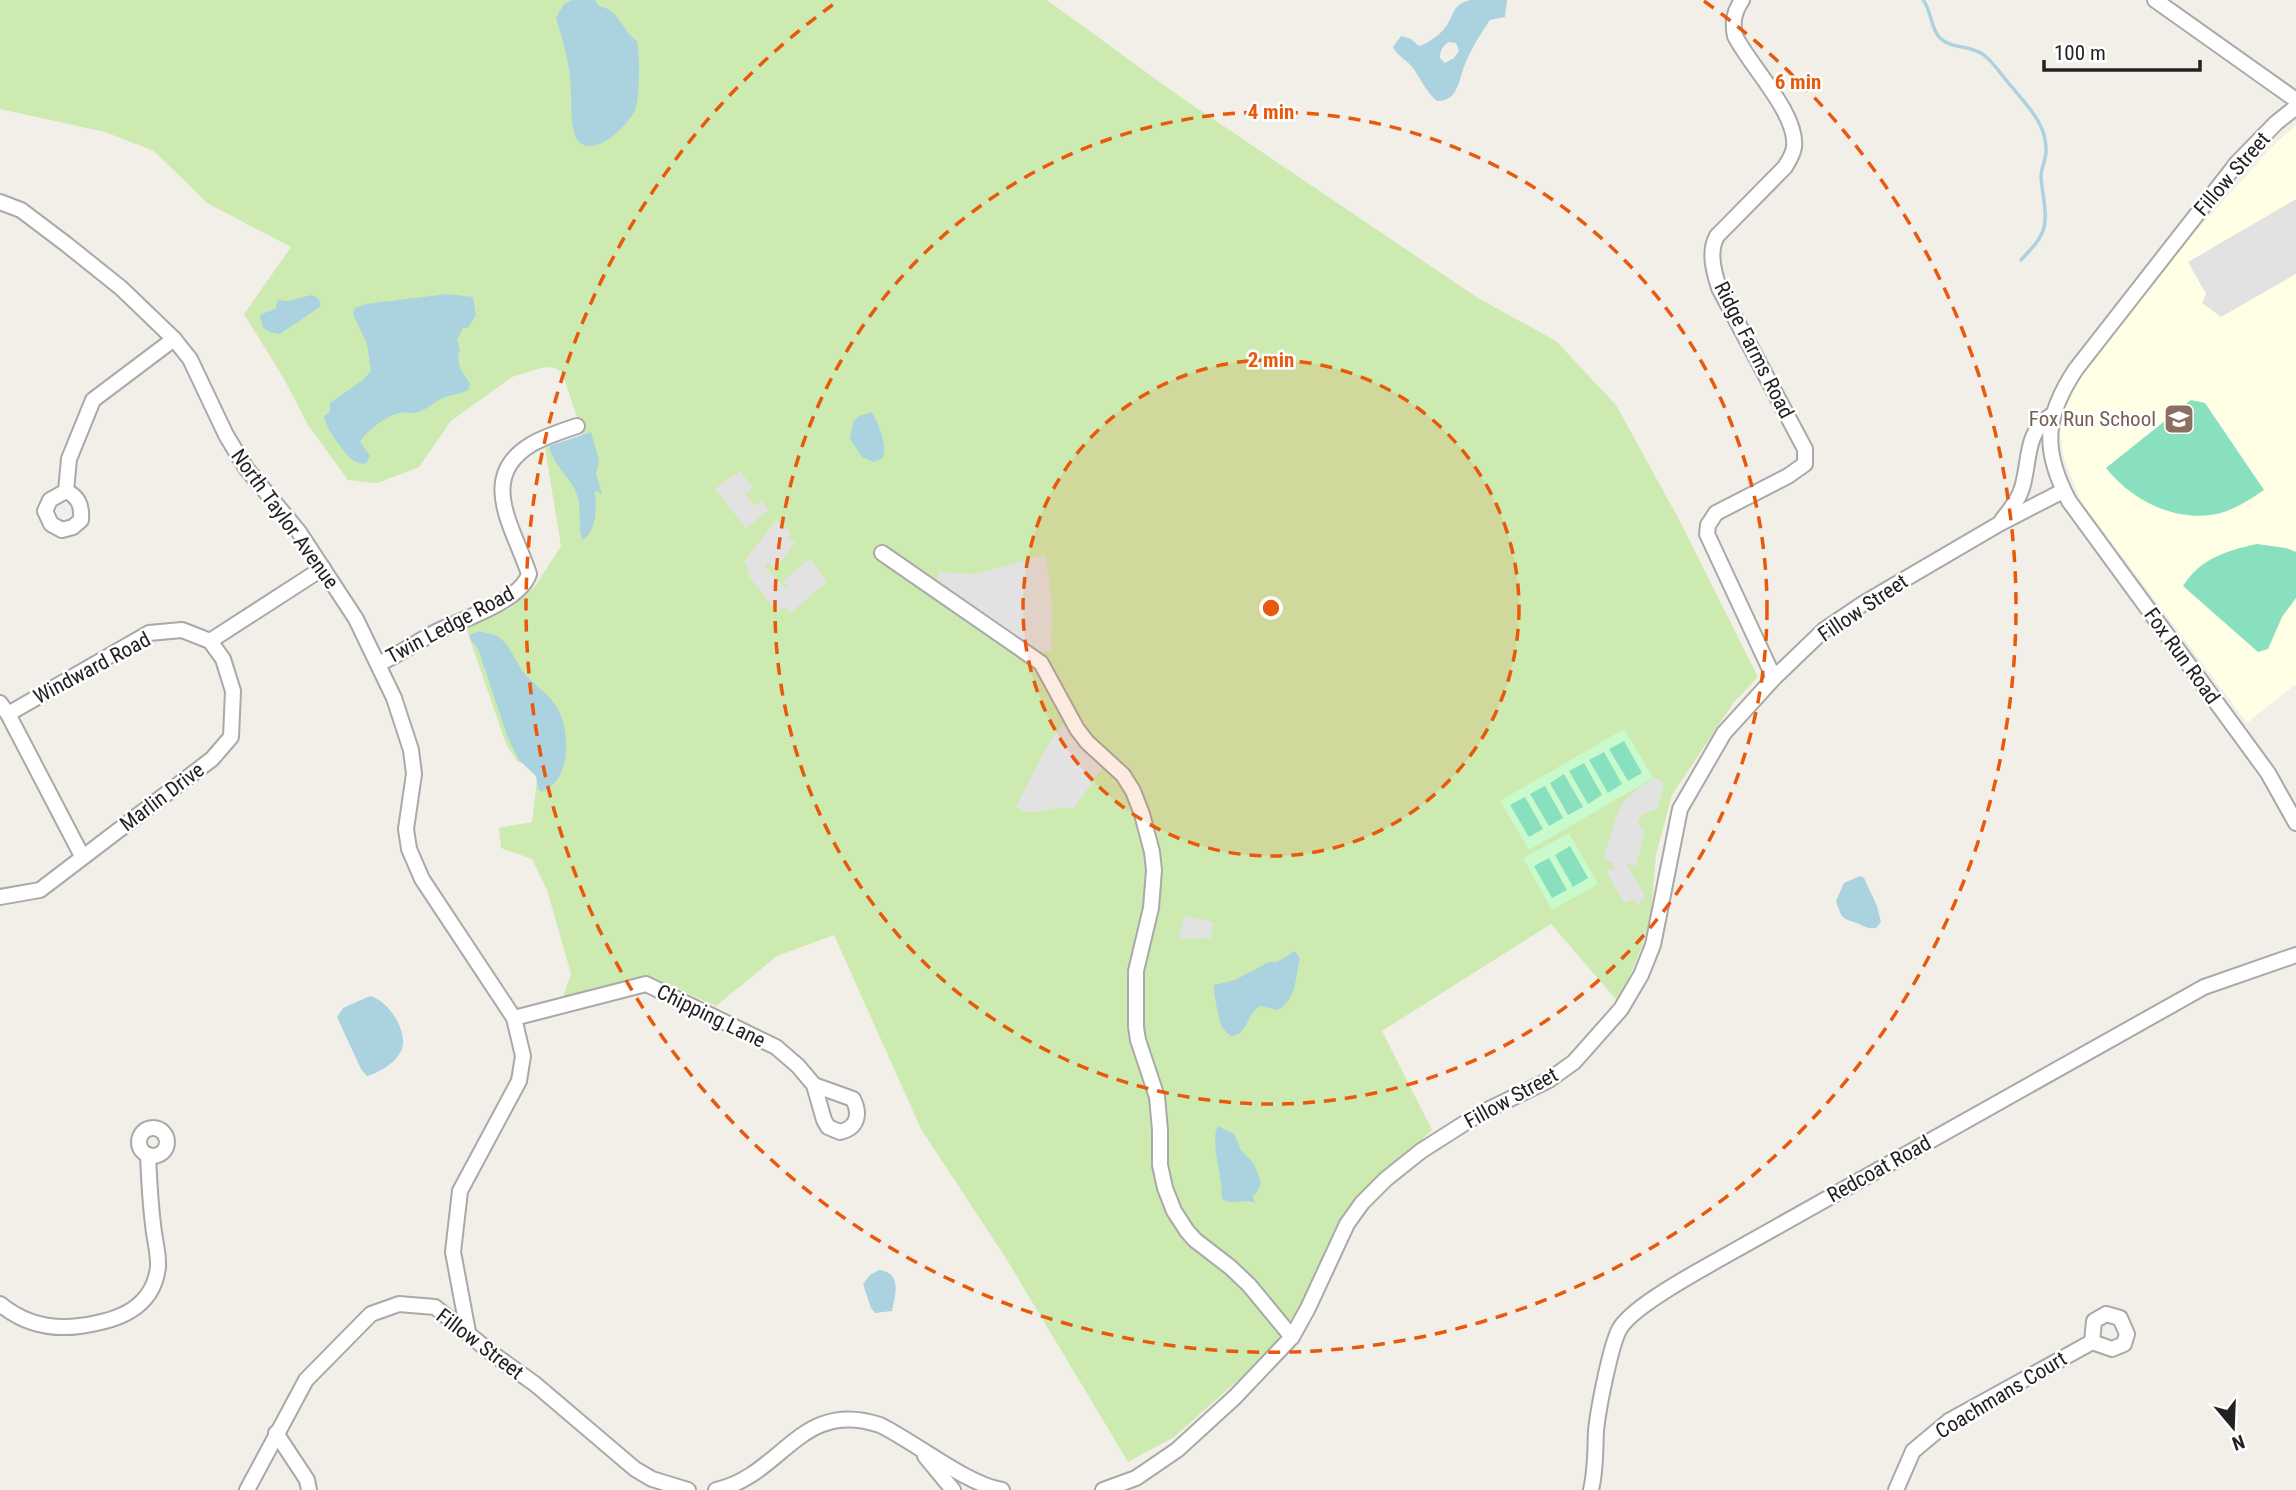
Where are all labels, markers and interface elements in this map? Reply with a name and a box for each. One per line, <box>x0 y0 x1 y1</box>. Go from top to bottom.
scale bar <box>2044 28 2200 72</box>
text: 100 m <box>2054 41 2106 65</box>
text: 6 min <box>1775 70 1821 94</box>
text: 4 min <box>1248 100 1294 124</box>
street label: Fillow Street <box>2189 127 2275 221</box>
street label: Ridge Farms Road <box>1709 278 1799 422</box>
text: 2 min <box>1248 348 1294 372</box>
school or university icon: Fox Run School <box>2162 402 2196 436</box>
place label: Fox Run School <box>2029 407 2156 431</box>
street label: North Taylor Avenue <box>226 445 344 594</box>
street label: Fillow Street <box>1814 569 1912 647</box>
street label: Twin Ledge Road <box>382 581 518 669</box>
centre of rings <box>1259 596 1283 620</box>
street label: Fox Run Road <box>2139 603 2225 709</box>
street label: Windward Road <box>30 627 154 709</box>
street label: Marlin Drive <box>115 758 209 836</box>
street label: Chipping Lane <box>653 979 769 1053</box>
street label: Fillow Street <box>1460 1063 1562 1133</box>
street label: Redcoat Road <box>1823 1131 1935 1207</box>
street label: Fillow Street <box>432 1303 528 1385</box>
street label: Coachmans Court <box>1931 1346 2071 1444</box>
north arrow <box>2198 1392 2268 1462</box>
text: N <box>2229 1430 2248 1455</box>

